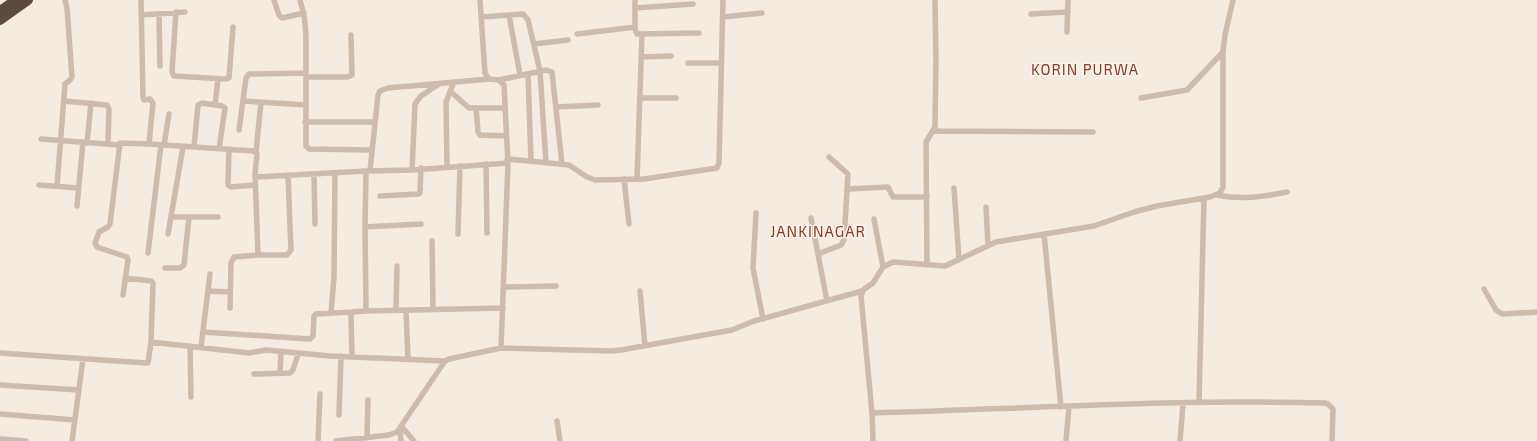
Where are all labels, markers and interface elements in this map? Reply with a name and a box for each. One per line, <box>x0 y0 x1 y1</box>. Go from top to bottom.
district label: KORIN PURWA <box>1031 60 1139 78</box>
district label: JANKINAGAR <box>770 222 866 240</box>

